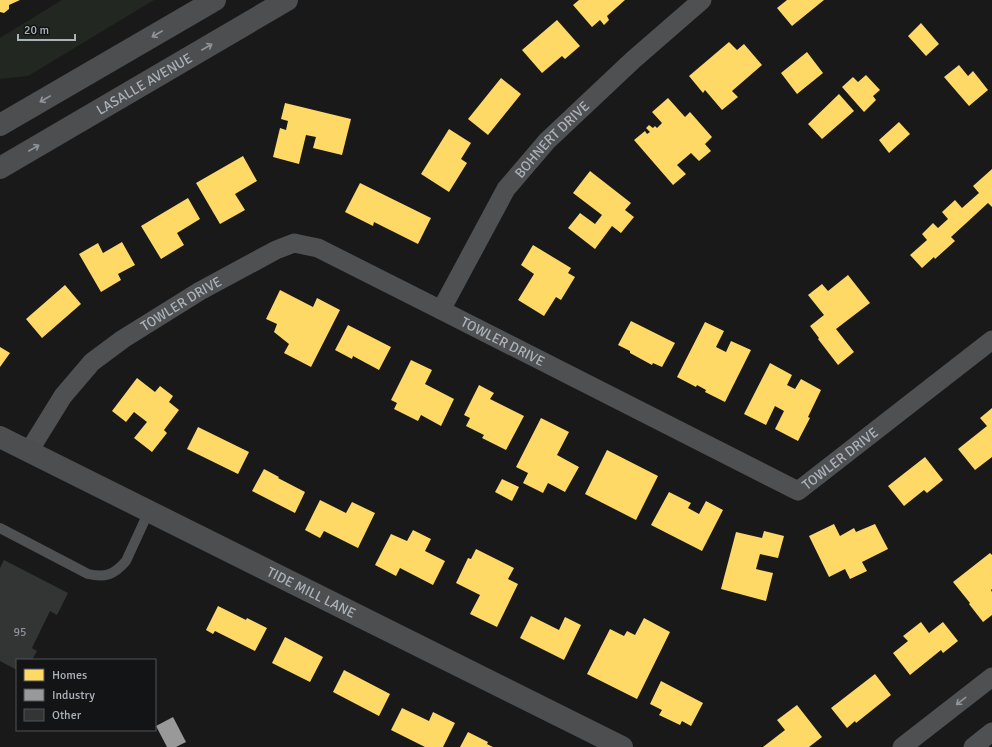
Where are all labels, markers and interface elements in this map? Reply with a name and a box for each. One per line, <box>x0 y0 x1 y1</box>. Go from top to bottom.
scale bar <box>18 16 75 42</box>
text: 20 m <box>24 23 49 38</box>
one-way arrow <box>151 30 163 38</box>
one-way arrow <box>201 43 213 51</box>
street label: LASALLE AVENUE <box>93 49 195 118</box>
one-way arrow <box>39 95 51 103</box>
street label: BOHNERT DRIVE <box>511 97 593 181</box>
one-way arrow <box>28 143 40 151</box>
street label: TOWLER DRIVE <box>137 272 225 334</box>
street label: TOWLER DRIVE <box>458 313 548 370</box>
street label: TOWLER DRIVE <box>798 423 881 493</box>
street label: TIDE MILL LANE <box>264 563 359 622</box>
house number: 95 <box>14 625 26 640</box>
legend <box>16 659 156 731</box>
text: Homes <box>52 668 87 683</box>
text: Industry <box>52 688 95 703</box>
one-way arrow <box>956 696 967 705</box>
text: Other <box>52 708 82 723</box>

